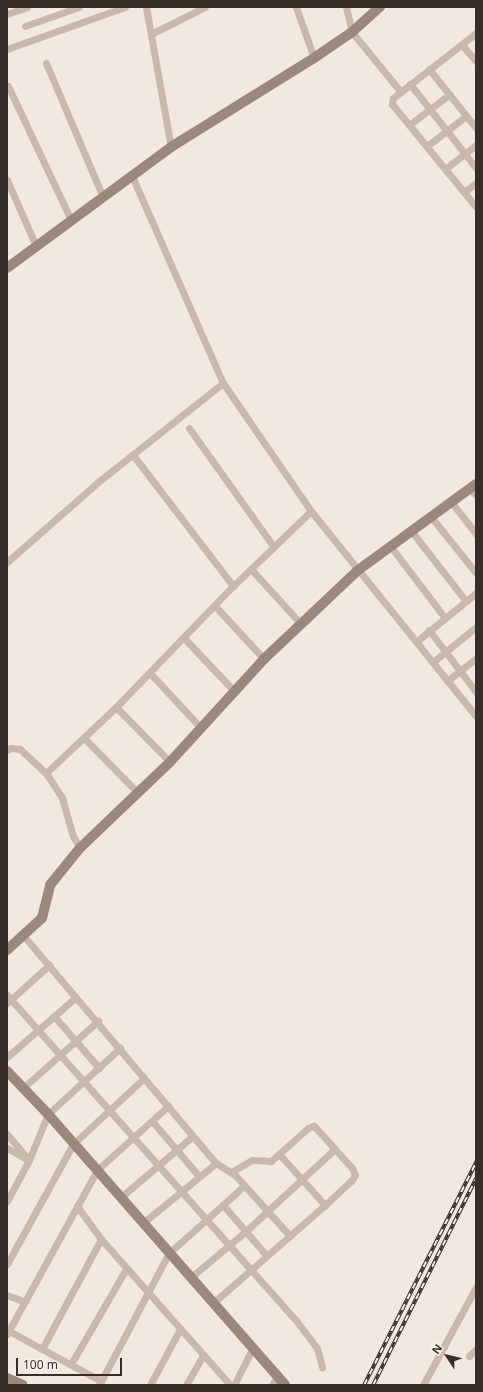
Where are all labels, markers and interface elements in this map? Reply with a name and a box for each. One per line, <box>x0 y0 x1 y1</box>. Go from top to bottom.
north arrow <box>427 1336 467 1376</box>
text: N <box>428 1341 445 1357</box>
scale bar <box>18 1350 124 1376</box>
text: 100 m <box>23 1356 58 1373</box>

